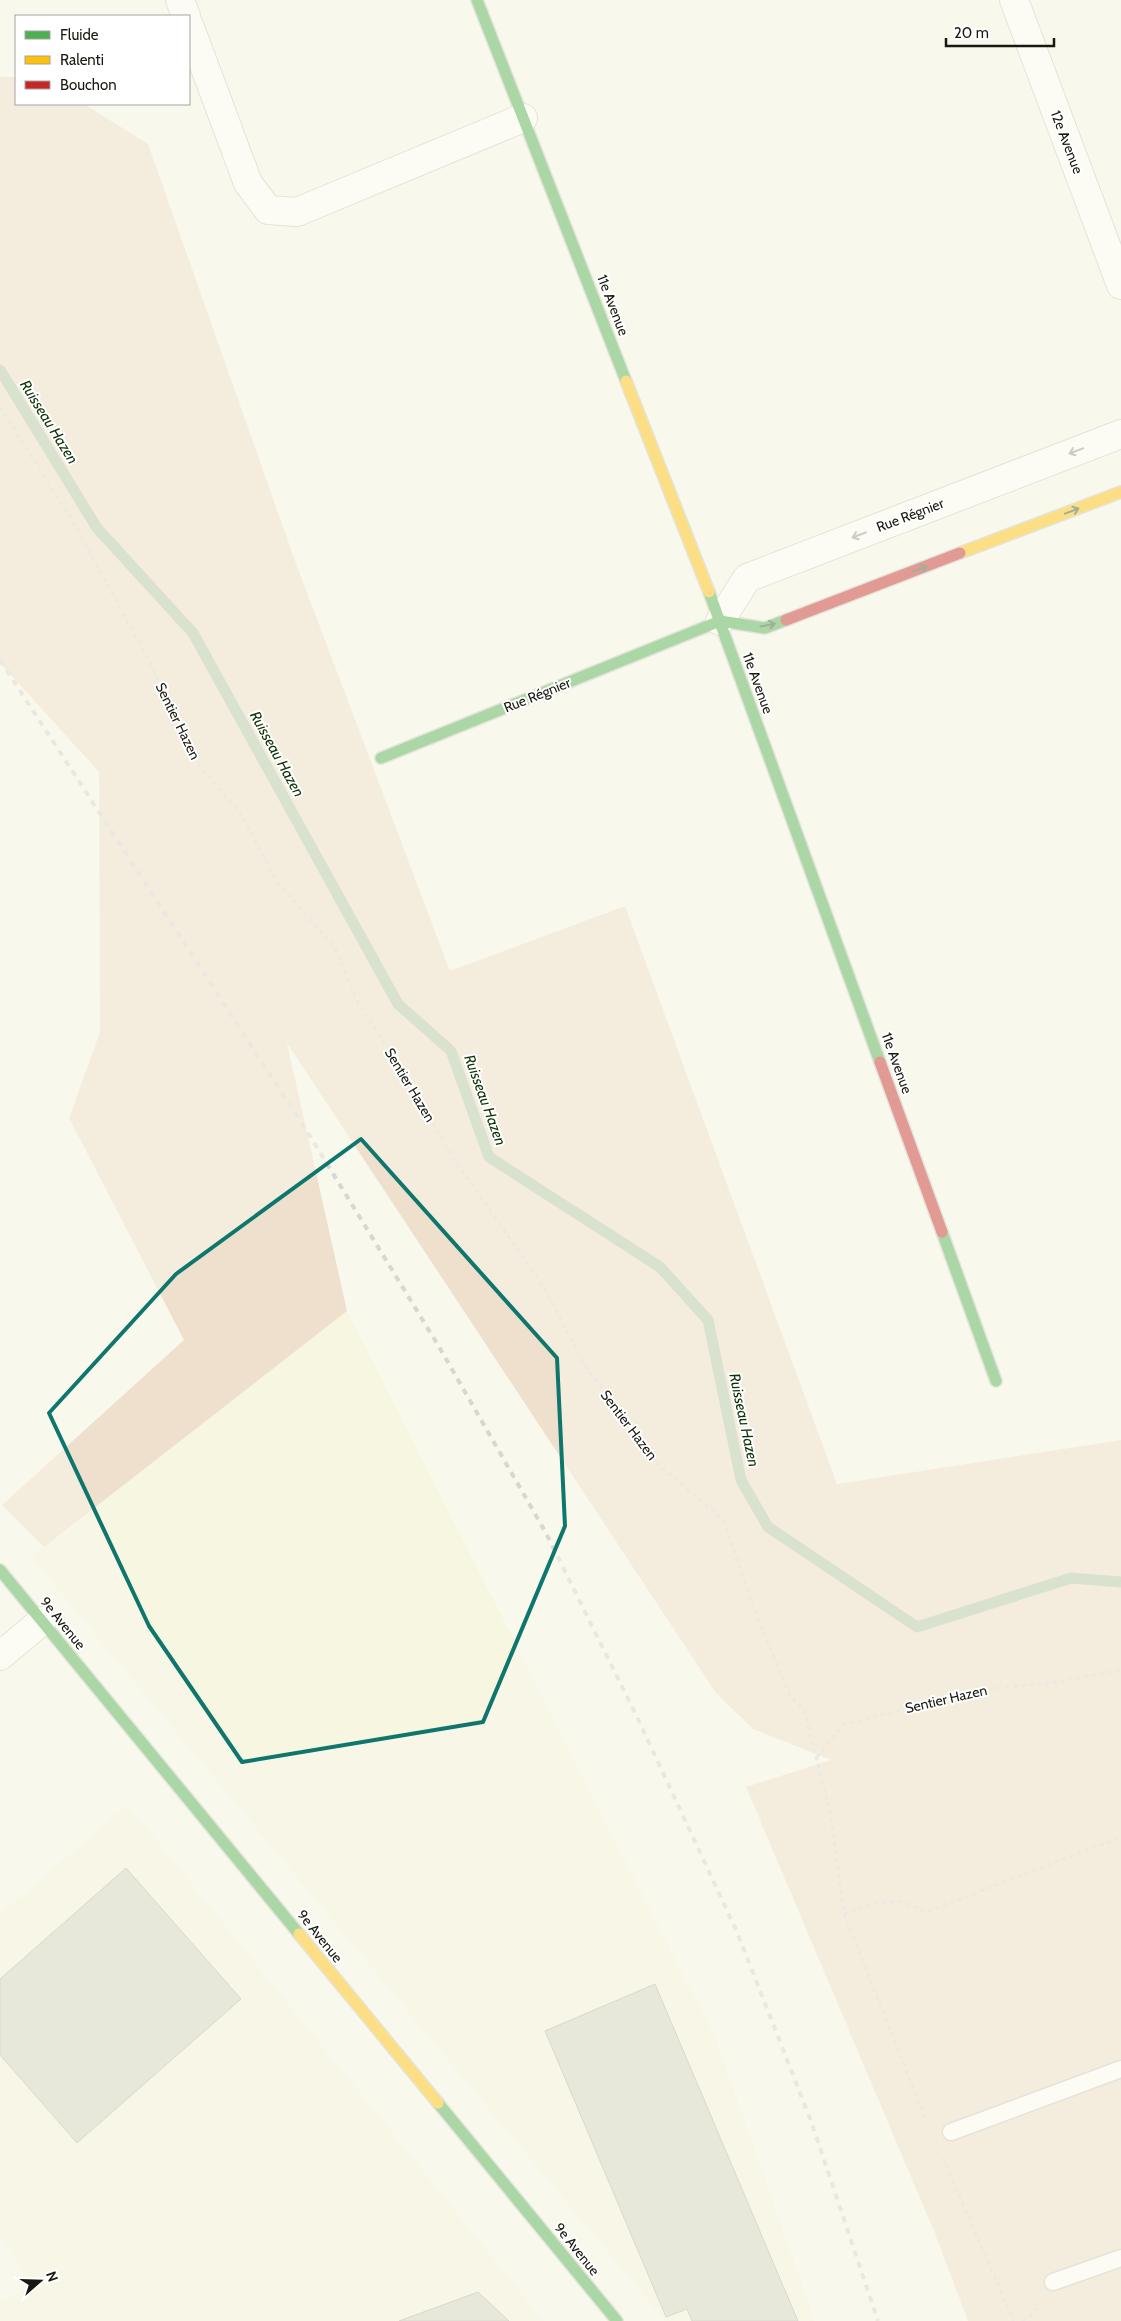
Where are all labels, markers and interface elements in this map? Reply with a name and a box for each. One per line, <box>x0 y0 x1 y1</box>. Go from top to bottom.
legend <box>15 15 190 105</box>
scale bar <box>946 15 1054 47</box>
text: 20 m <box>954 24 989 42</box>
text: Fluide <box>60 26 99 44</box>
text: Ralenti <box>60 51 104 69</box>
text: Bouchon <box>60 76 117 94</box>
street label: 12e Avenue <box>1047 108 1087 176</box>
street label: 11e Avenue <box>593 272 633 338</box>
water label: Ruisseau Hazen <box>16 377 82 467</box>
one-way arrow <box>1068 447 1084 456</box>
street label: Rue Régnier <box>874 494 947 536</box>
one-way arrow <box>1064 506 1079 515</box>
one-way arrow <box>851 531 867 540</box>
one-way arrow <box>912 564 927 573</box>
one-way arrow <box>760 620 776 629</box>
street label: 11e Avenue <box>739 650 777 716</box>
street label: Rue Régnier <box>501 673 574 717</box>
street label: Sentier Hazen <box>152 680 204 763</box>
water label: Ruisseau Hazen <box>246 708 308 800</box>
street label: 11e Avenue <box>878 1030 916 1096</box>
street label: Sentier Hazen <box>381 1045 439 1126</box>
water label: Ruisseau Hazen <box>460 1052 510 1148</box>
water label: Ruisseau Hazen <box>725 1372 763 1468</box>
street label: Sentier Hazen <box>597 1386 661 1464</box>
street label: 9e Avenue <box>36 1593 90 1653</box>
street label: Sentier Hazen <box>903 1681 989 1717</box>
street label: 9e Avenue <box>293 1906 347 1966</box>
street label: 9e Avenue <box>550 2219 604 2279</box>
north arrow <box>15 2256 65 2306</box>
text: N <box>42 2269 62 2284</box>

